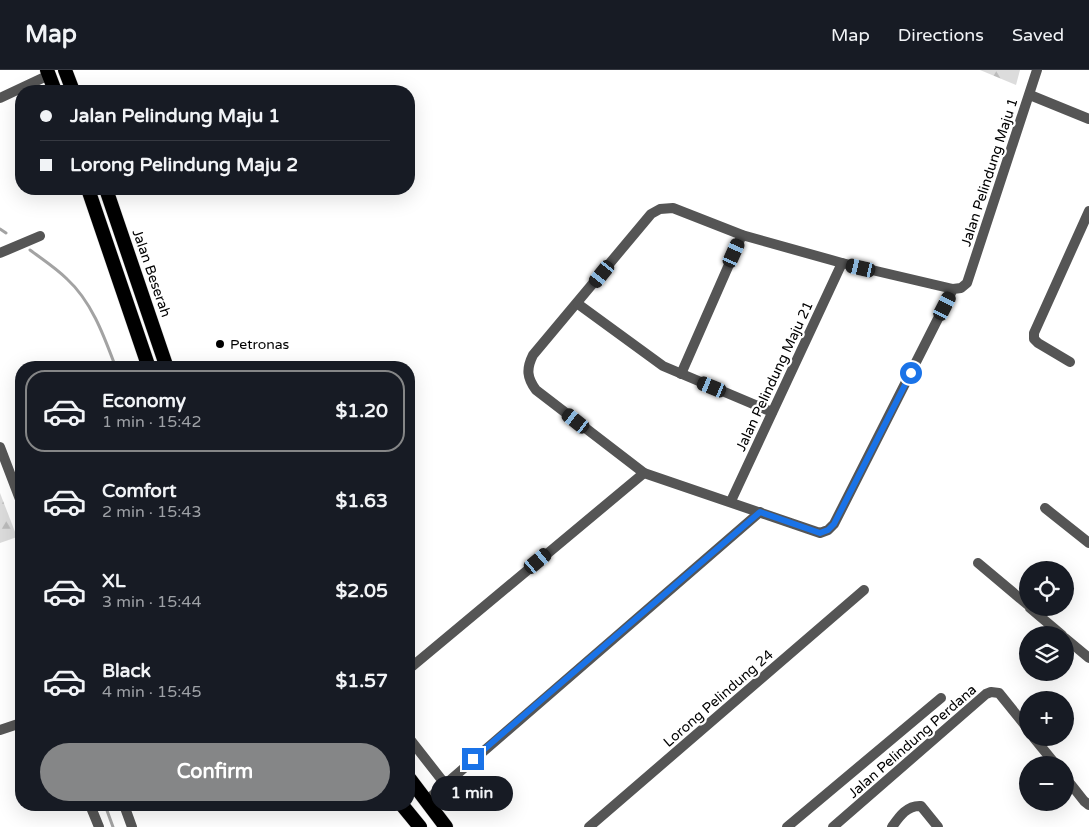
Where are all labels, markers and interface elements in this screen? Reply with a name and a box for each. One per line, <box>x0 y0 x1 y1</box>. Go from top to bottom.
text: Map <box>25 20 77 49</box>
text: Map <box>831 24 870 46</box>
text: Directions <box>898 24 984 46</box>
text: Saved <box>1012 24 1064 46</box>
street label: Jalan Pelindung Maju 1 <box>957 96 1021 248</box>
text: Jalan Pelindung Maju 1 <box>70 105 280 127</box>
text: Lorong Pelindung Maju 2 <box>70 154 298 176</box>
street label: Jalan Beserah <box>129 227 175 319</box>
car <box>721 236 746 270</box>
car <box>844 257 877 279</box>
car <box>586 258 617 290</box>
car <box>931 289 958 323</box>
street label: Jalan Pelindung Maju 21 <box>732 298 817 454</box>
place label: Petronas <box>230 336 290 353</box>
marker: Petronas <box>214 338 226 350</box>
route start <box>900 362 922 384</box>
car <box>695 374 728 400</box>
icon: car <box>42 389 87 434</box>
text: Economy <box>102 390 186 412</box>
text: $1.20 <box>336 400 388 422</box>
car <box>559 406 592 436</box>
text: 1 min · 15:42 <box>102 412 201 432</box>
icon: car <box>42 479 87 524</box>
text: Comfort <box>102 480 176 502</box>
text: $1.63 <box>336 490 388 512</box>
text: 2 min · 15:43 <box>102 502 201 522</box>
car <box>521 546 554 576</box>
map controls <box>1019 561 1074 811</box>
button: locate <box>1019 561 1074 616</box>
icon: car <box>42 569 87 614</box>
text: XL <box>102 570 126 592</box>
text: $2.05 <box>336 580 388 602</box>
text: 3 min · 15:44 <box>102 592 201 612</box>
button: layers <box>1019 626 1074 681</box>
street label: Lorong Pelindung 24 <box>660 646 777 751</box>
icon: car <box>42 659 87 704</box>
text: Black <box>102 660 151 682</box>
text: $1.57 <box>336 670 388 692</box>
street label: Jalan Pelindung Perdana <box>845 681 980 802</box>
text: 4 min · 15:45 <box>102 682 201 702</box>
button: + <box>1019 691 1074 746</box>
button: Confirm <box>40 743 390 801</box>
route end <box>462 748 484 770</box>
button: − <box>1019 756 1074 811</box>
callout: 1 min <box>432 776 514 812</box>
text: 1 min <box>451 783 493 803</box>

